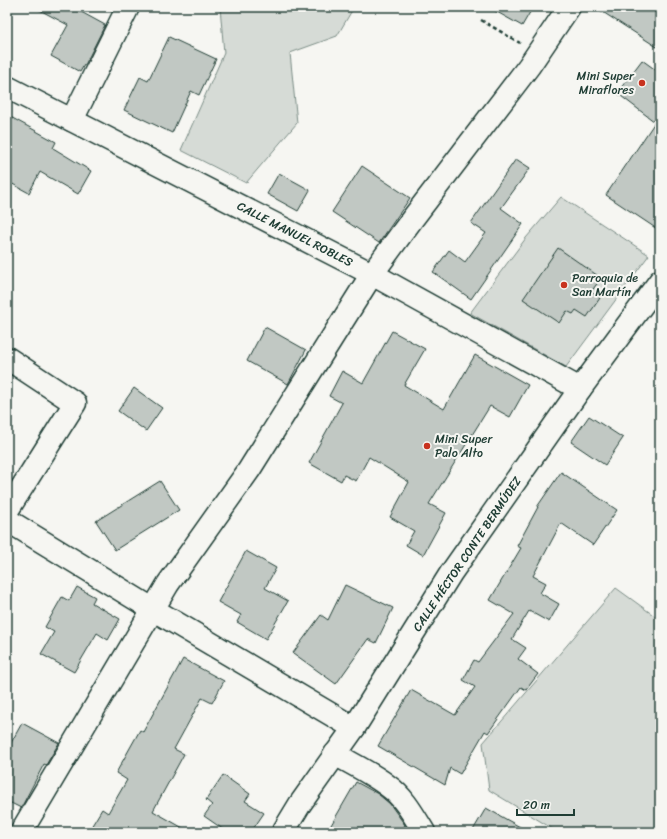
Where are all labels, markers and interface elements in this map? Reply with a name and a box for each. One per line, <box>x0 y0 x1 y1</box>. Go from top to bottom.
place label: Mini Super Miraflores <box>577 65 635 101</box>
marker: Mini Super Miraflores <box>637 78 647 88</box>
street label: CALLE MANUEL ROBLES <box>233 195 357 273</box>
place label: Parroquia de San Martín <box>572 267 638 303</box>
marker: Parroquia de San Martín <box>559 280 569 290</box>
place label: Mini Super Palo Alto <box>435 428 493 464</box>
marker: Mini Super Palo Alto <box>422 441 432 451</box>
street label: CALLE HÉCTOR CONTE BERMÚDEZ <box>407 472 527 636</box>
scale bar <box>517 791 574 817</box>
text: 20 m <box>523 794 550 816</box>

